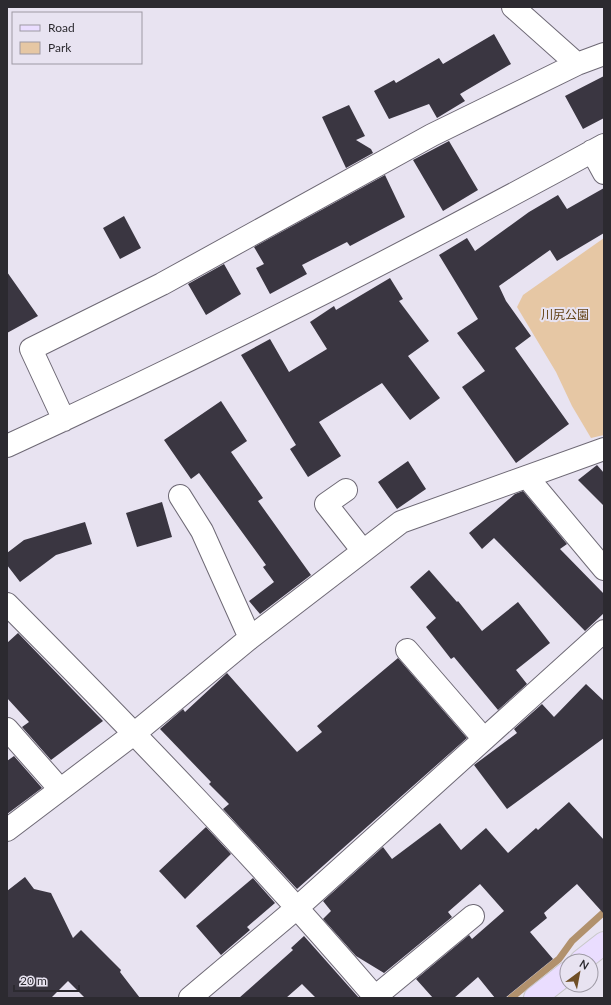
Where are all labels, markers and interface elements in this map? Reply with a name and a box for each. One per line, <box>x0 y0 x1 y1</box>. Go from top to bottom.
legend <box>12 12 142 64</box>
text: Road <box>48 20 75 35</box>
text: Park <box>48 40 72 55</box>
park label: 川尻公園 <box>541 307 589 322</box>
north arrow <box>559 953 599 993</box>
text: N <box>578 956 592 972</box>
scale bar <box>14 967 79 993</box>
text: 20 m <box>20 973 47 988</box>

